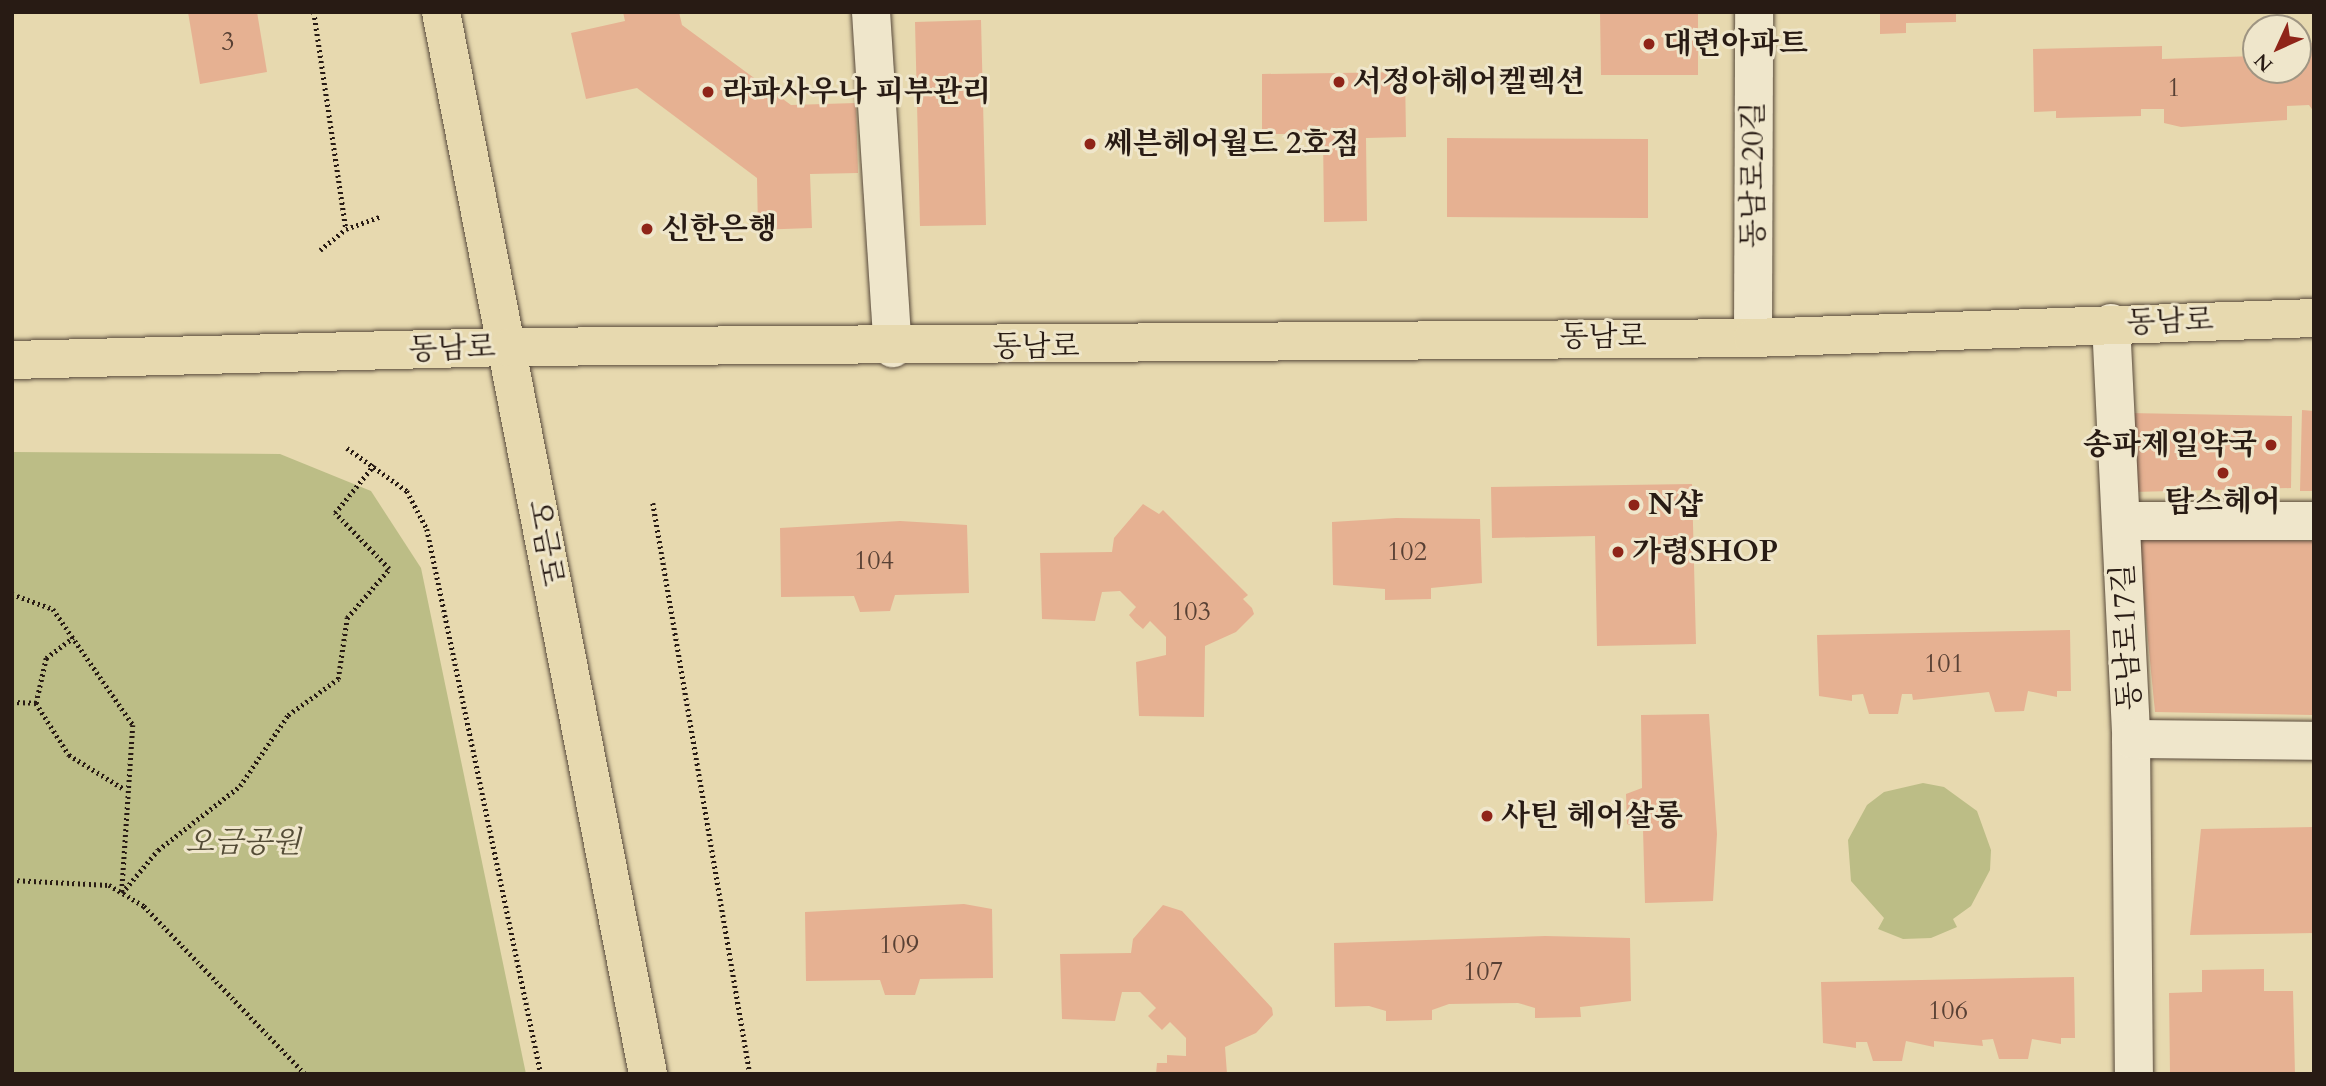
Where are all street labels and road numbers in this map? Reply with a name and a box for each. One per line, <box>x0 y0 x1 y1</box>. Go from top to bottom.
street label: 동남로20길 <box>1736 102 1772 248</box>
street label: 동남로 <box>2126 302 2214 342</box>
street label: 동남로 <box>1560 319 1646 355</box>
street label: 동남로 <box>408 329 496 369</box>
street label: 동남로 <box>993 329 1079 365</box>
street label: 오금로 <box>520 497 570 589</box>
street label: 동남로17길 <box>2105 563 2149 711</box>

